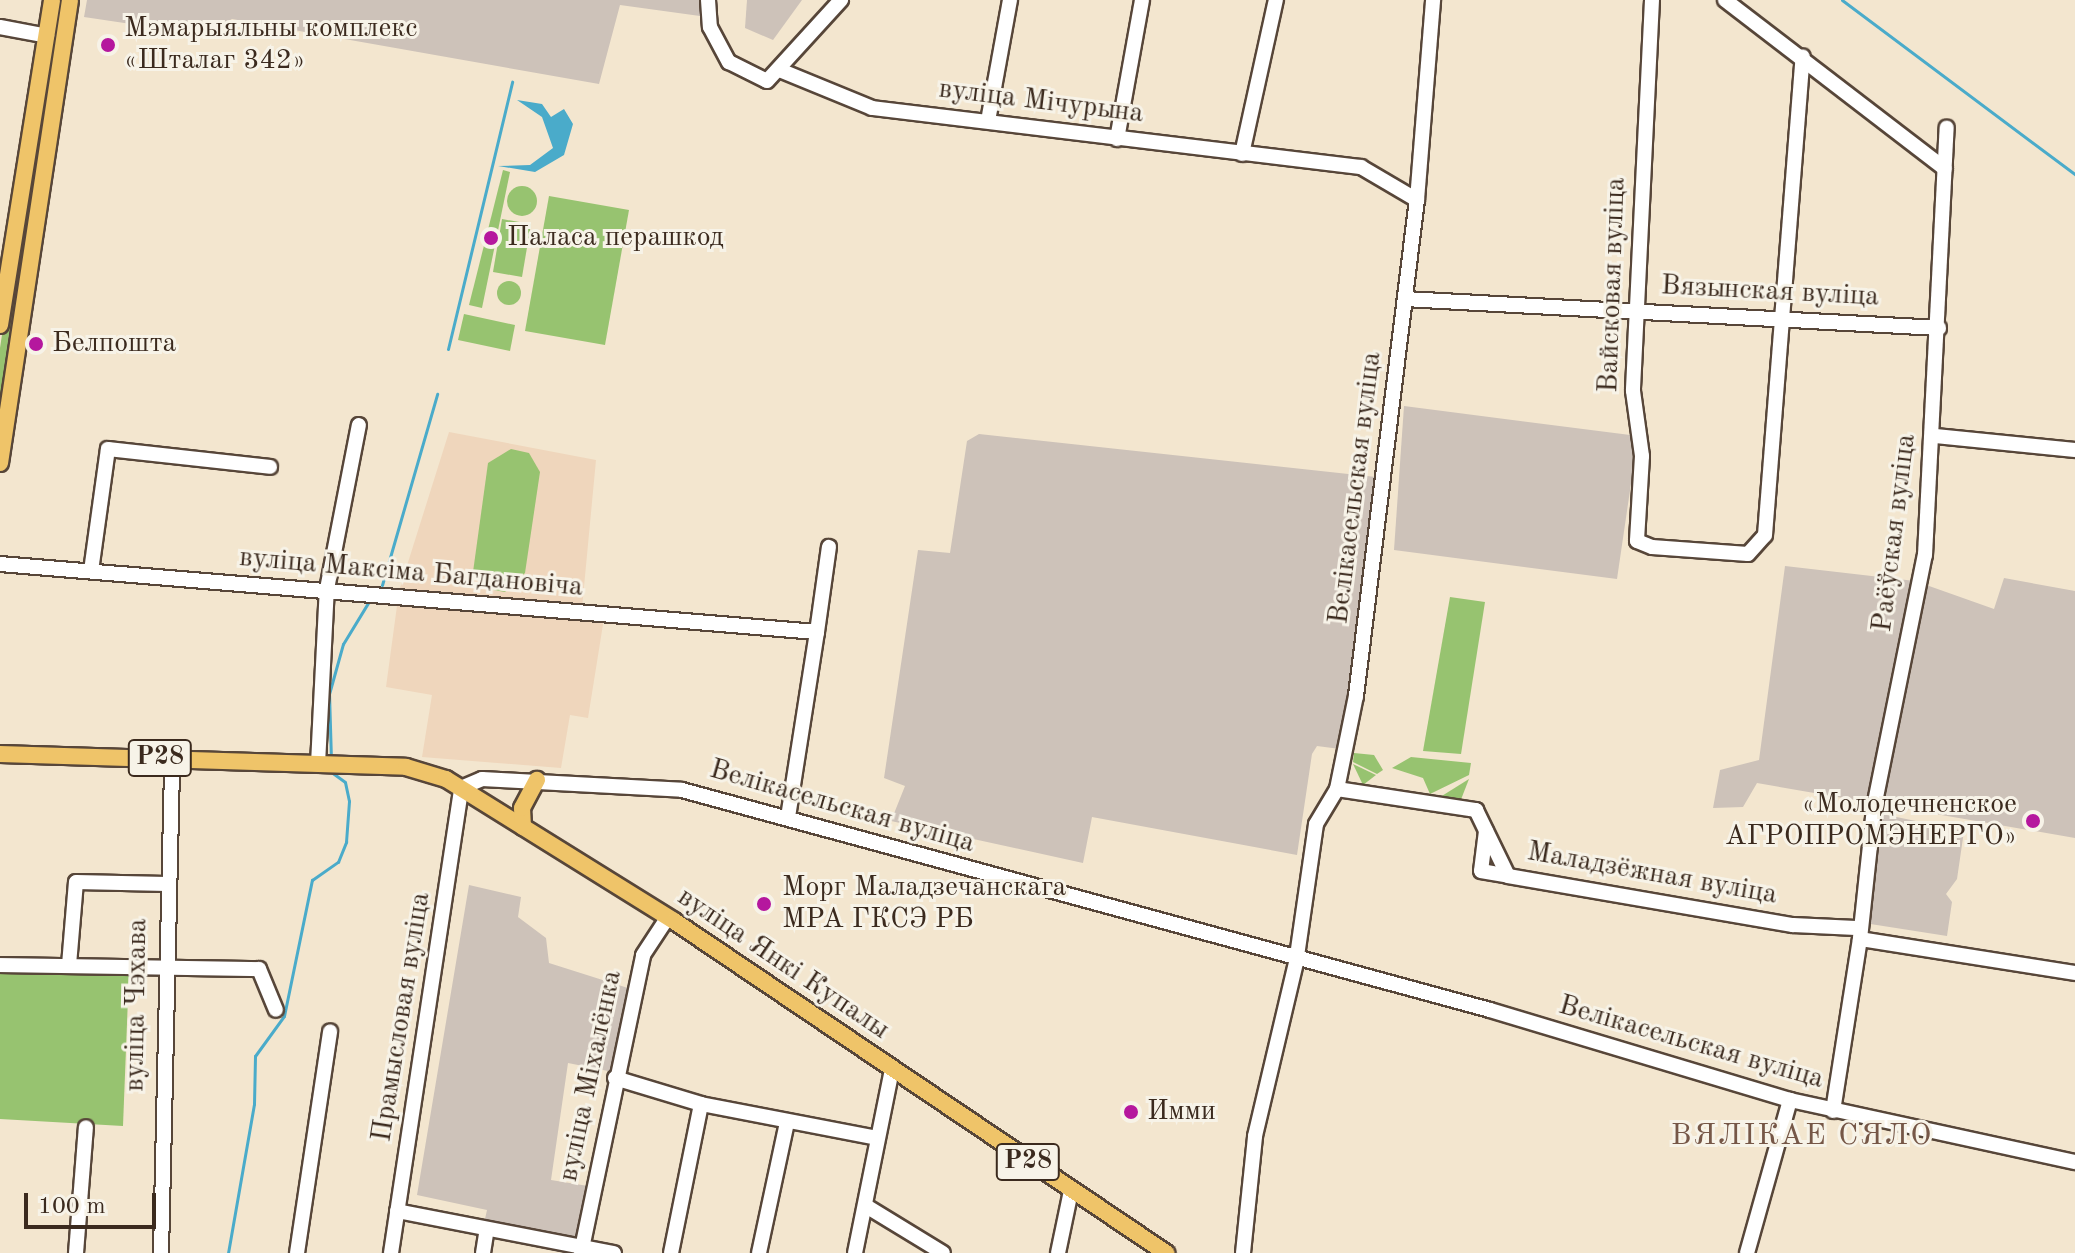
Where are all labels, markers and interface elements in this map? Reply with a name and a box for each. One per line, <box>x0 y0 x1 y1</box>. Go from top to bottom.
place label: Мэмарыяльны комплекс «Шталаг 342» <box>124 12 418 78</box>
marker: Мэмарыяльны комплекс «Шталаг 342» <box>99 36 117 54</box>
street label: вуліца Мічурына <box>937 73 1145 131</box>
street label: Вайсковая вуліца <box>1592 177 1634 393</box>
place label: Паласа перашкод <box>507 221 723 255</box>
marker: Паласа перашкод <box>482 229 500 247</box>
street label: Вязынская вуліца <box>1660 270 1880 314</box>
place label: Белпошта <box>52 327 176 361</box>
marker: Белпошта <box>27 335 45 353</box>
street label: Велікасельская вуліца <box>1323 350 1389 626</box>
street label: Раёўская вуліца <box>1866 432 1924 634</box>
street label: вуліца Максіма Багдановіча <box>238 541 584 605</box>
road number: Р28 <box>126 736 194 780</box>
street label: Велікасельская вуліца <box>706 753 978 861</box>
place label: «Молодечненское АГРОПРОМЭНЕРГО» <box>1725 788 2017 854</box>
marker: «Молодечненское АГРОПРОМЭНЕРГО» <box>2024 812 2042 830</box>
street label: Маладзёжная вуліца <box>1524 835 1780 913</box>
place label: Морг Маладзечанскага МРА ГКСЭ РБ <box>782 871 1066 937</box>
street label: вуліца Янкі Купалы <box>671 881 895 1047</box>
street label: Прамысловая вуліца <box>366 890 438 1144</box>
marker: Морг Маладзечанскага МРА ГКСЭ РБ <box>753 893 775 915</box>
street label: вуліца Чэхава <box>119 918 155 1092</box>
street label: вуліца Міхалёнка <box>552 967 630 1185</box>
street label: Велікасельская вуліца <box>1555 989 1827 1097</box>
place label: Имми <box>1147 1095 1216 1129</box>
marker: Имми <box>1122 1103 1140 1121</box>
district label: ВЯЛІКАЕ СЯЛО <box>1671 1118 1933 1154</box>
road number: Р28 <box>994 1140 1062 1184</box>
scale bar <box>28 1177 160 1227</box>
text: 100 m <box>38 1195 106 1219</box>

